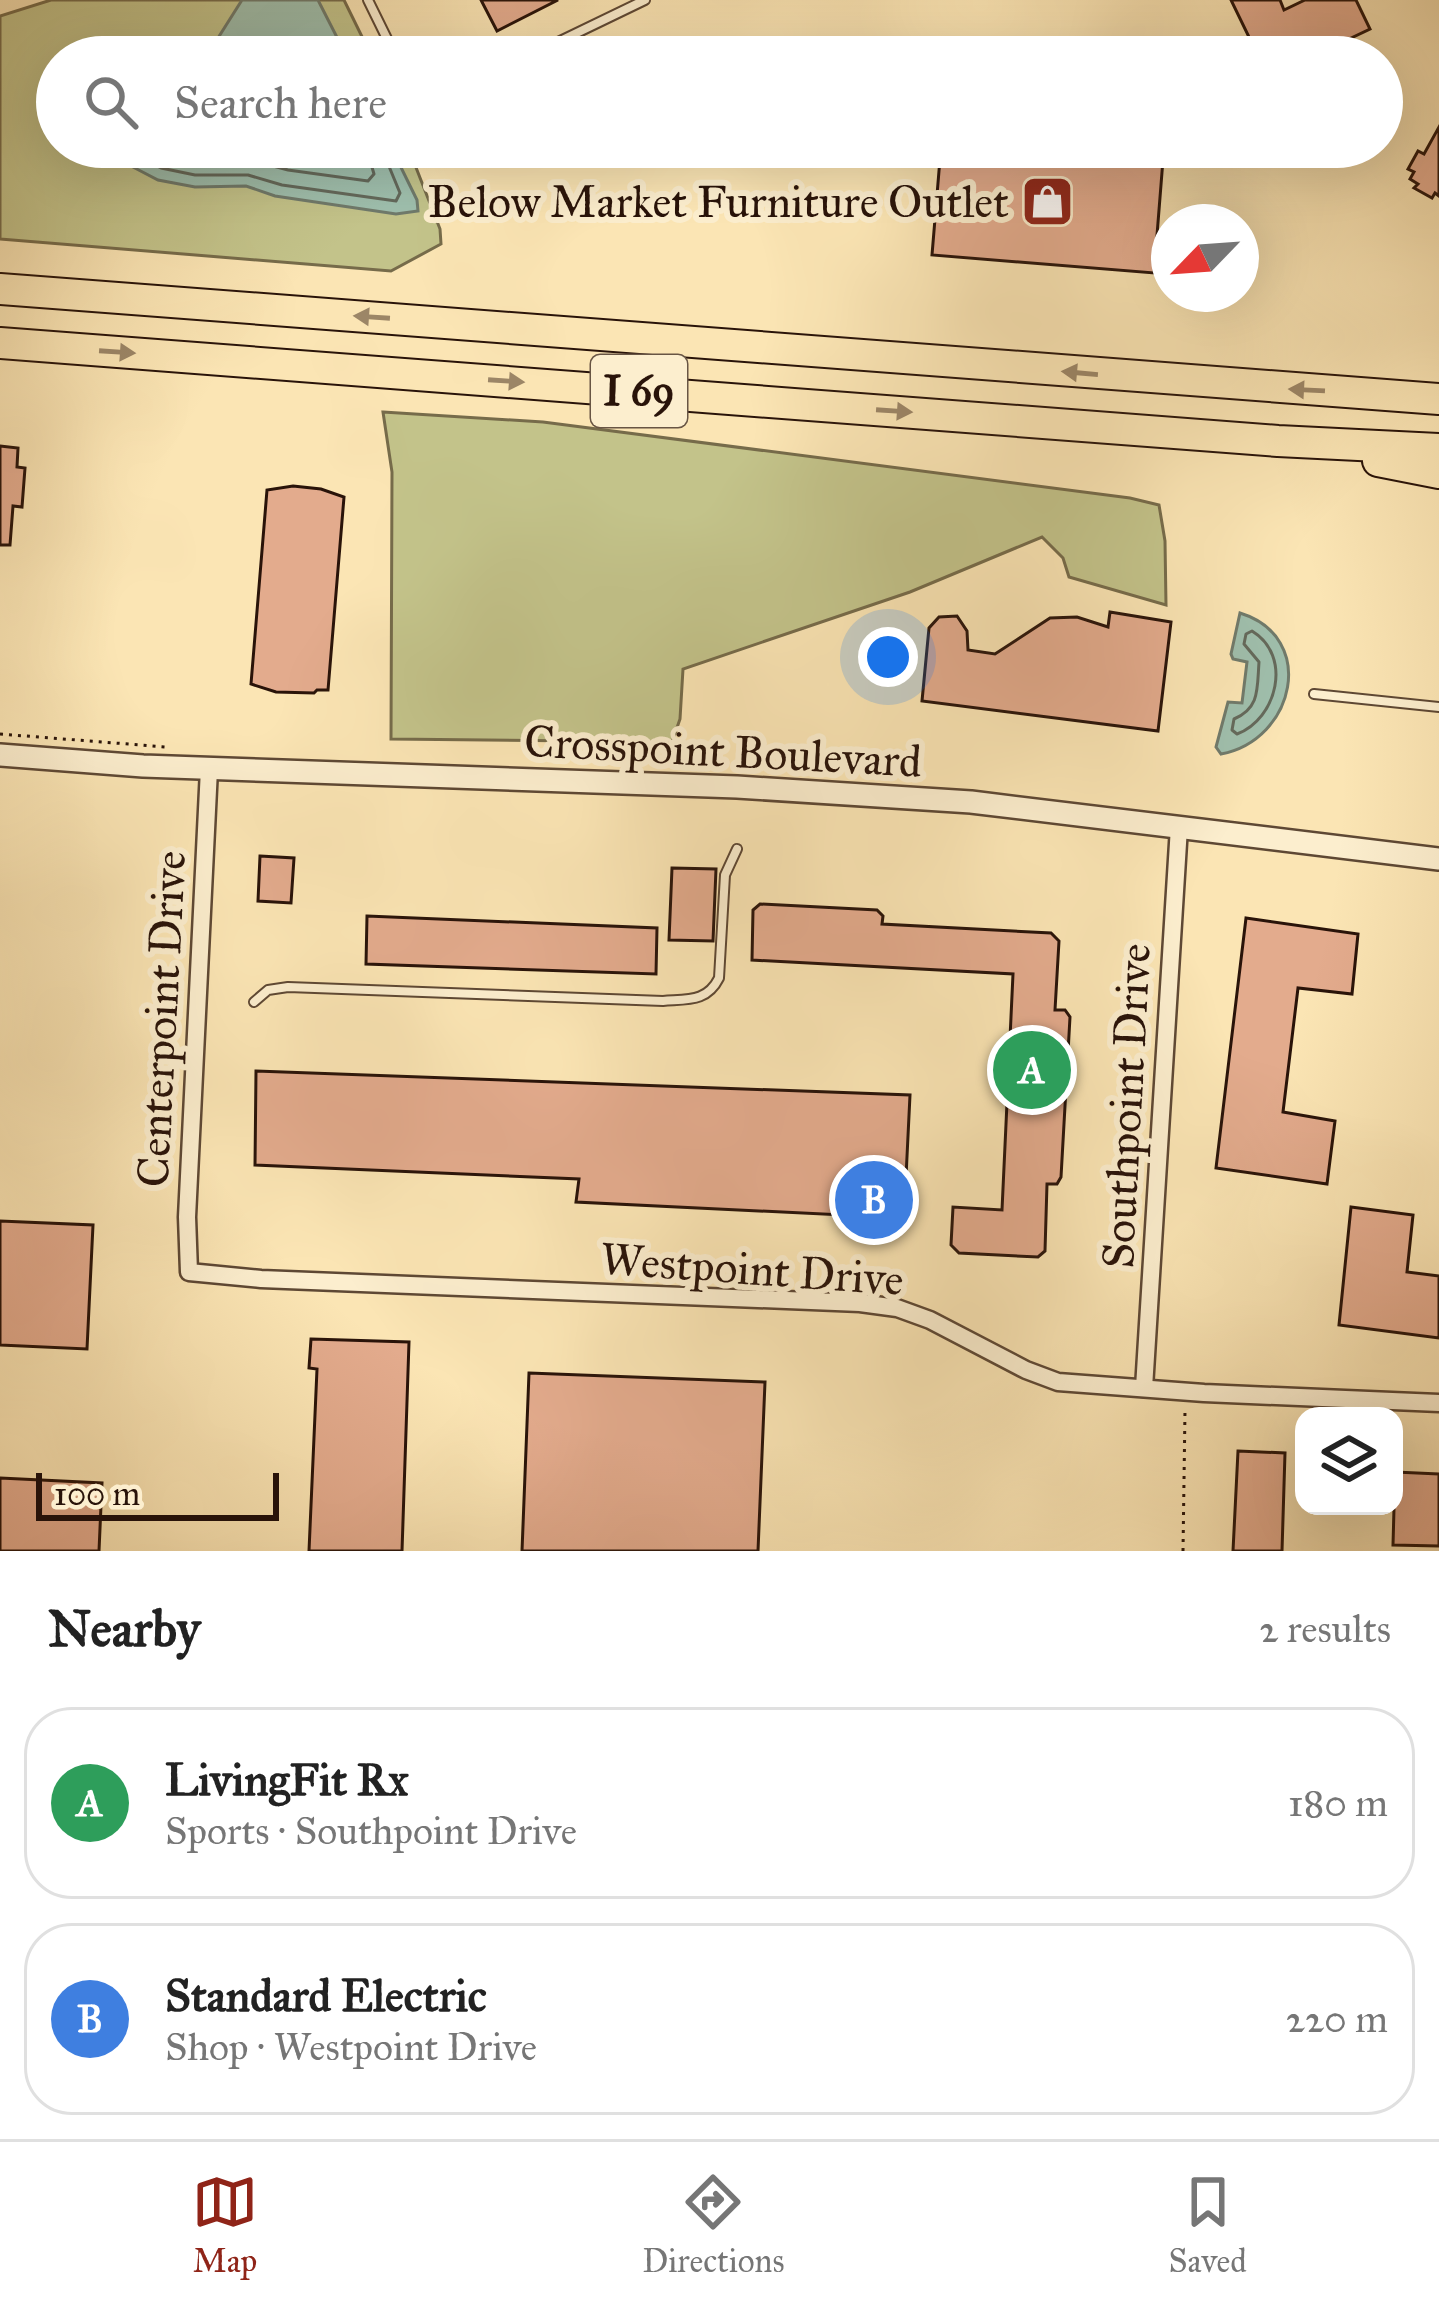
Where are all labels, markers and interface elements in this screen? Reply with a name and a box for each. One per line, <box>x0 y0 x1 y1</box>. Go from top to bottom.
search box <box>36 36 1403 168</box>
icon: search <box>78 69 144 135</box>
text: Search here <box>174 75 387 130</box>
shop icon: Below Market Furniture Outlet <box>1020 173 1076 229</box>
place label: Below Market Furniture Outlet <box>428 174 1009 229</box>
north arrow <box>1151 204 1259 312</box>
one-way arrow <box>353 307 390 326</box>
one-way arrow <box>99 342 136 361</box>
road number: I 69 <box>591 355 687 427</box>
one-way arrow <box>1061 363 1098 382</box>
one-way arrow <box>487 372 525 391</box>
one-way arrow <box>1287 380 1325 399</box>
one-way arrow <box>876 402 913 421</box>
your location <box>858 627 918 687</box>
street label: Crosspoint Boulevard <box>523 713 924 789</box>
street label: Centerpoint Drive <box>125 849 197 1189</box>
street label: Southpoint Drive <box>1090 942 1162 1270</box>
pin: A <box>993 1025 1071 1115</box>
pin: B <box>835 1155 913 1245</box>
street label: Westpoint Drive <box>599 1231 905 1307</box>
map controls <box>1295 1407 1403 1515</box>
button: layers <box>1295 1407 1403 1515</box>
scale bar <box>36 1467 279 1520</box>
text: 100 m <box>54 1474 140 1514</box>
text: Nearby <box>48 1598 200 1660</box>
text: 2 results <box>1259 1605 1391 1653</box>
text: LivingFit Rx <box>165 1752 408 1807</box>
text: A <box>77 1779 103 1827</box>
text: 180 m <box>1288 1779 1388 1827</box>
text: Sports · Southpoint Drive <box>165 1807 577 1855</box>
text: Standard Electric <box>165 1968 487 2023</box>
text: B <box>77 1995 103 2043</box>
text: 220 m <box>1286 1995 1388 2043</box>
text: Shop · Westpoint Drive <box>165 2023 537 2071</box>
tab: Map <box>192 2169 258 2281</box>
tab: Directions <box>642 2169 784 2281</box>
tab: Saved <box>1169 2169 1247 2281</box>

